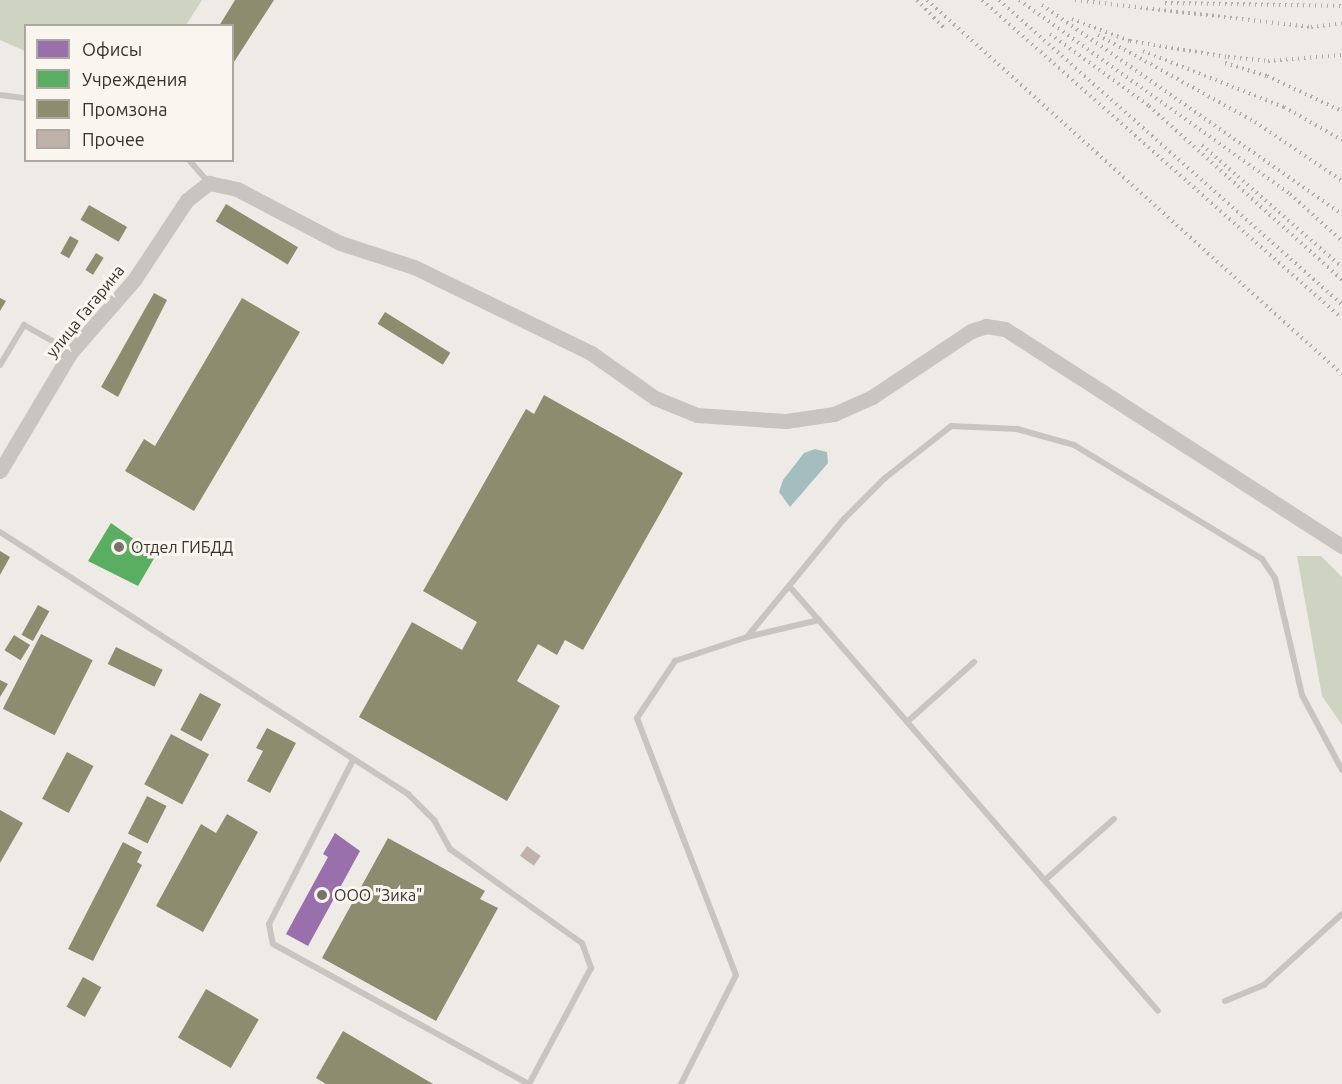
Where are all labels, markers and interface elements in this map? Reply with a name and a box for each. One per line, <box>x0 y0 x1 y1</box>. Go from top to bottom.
legend <box>24 24 234 162</box>
text: Офисы <box>82 39 142 59</box>
text: Учреждения <box>82 69 187 89</box>
text: Промзона <box>82 99 167 119</box>
text: Прочее <box>82 129 145 149</box>
street label: улица Гагарина <box>42 261 128 361</box>
place label: Отдел ГИБДД <box>131 537 233 557</box>
marker: Отдел ГИБДД <box>112 540 126 554</box>
place label: ООО "Зика" <box>334 885 422 905</box>
marker: ООО "Зика" <box>315 888 329 902</box>

